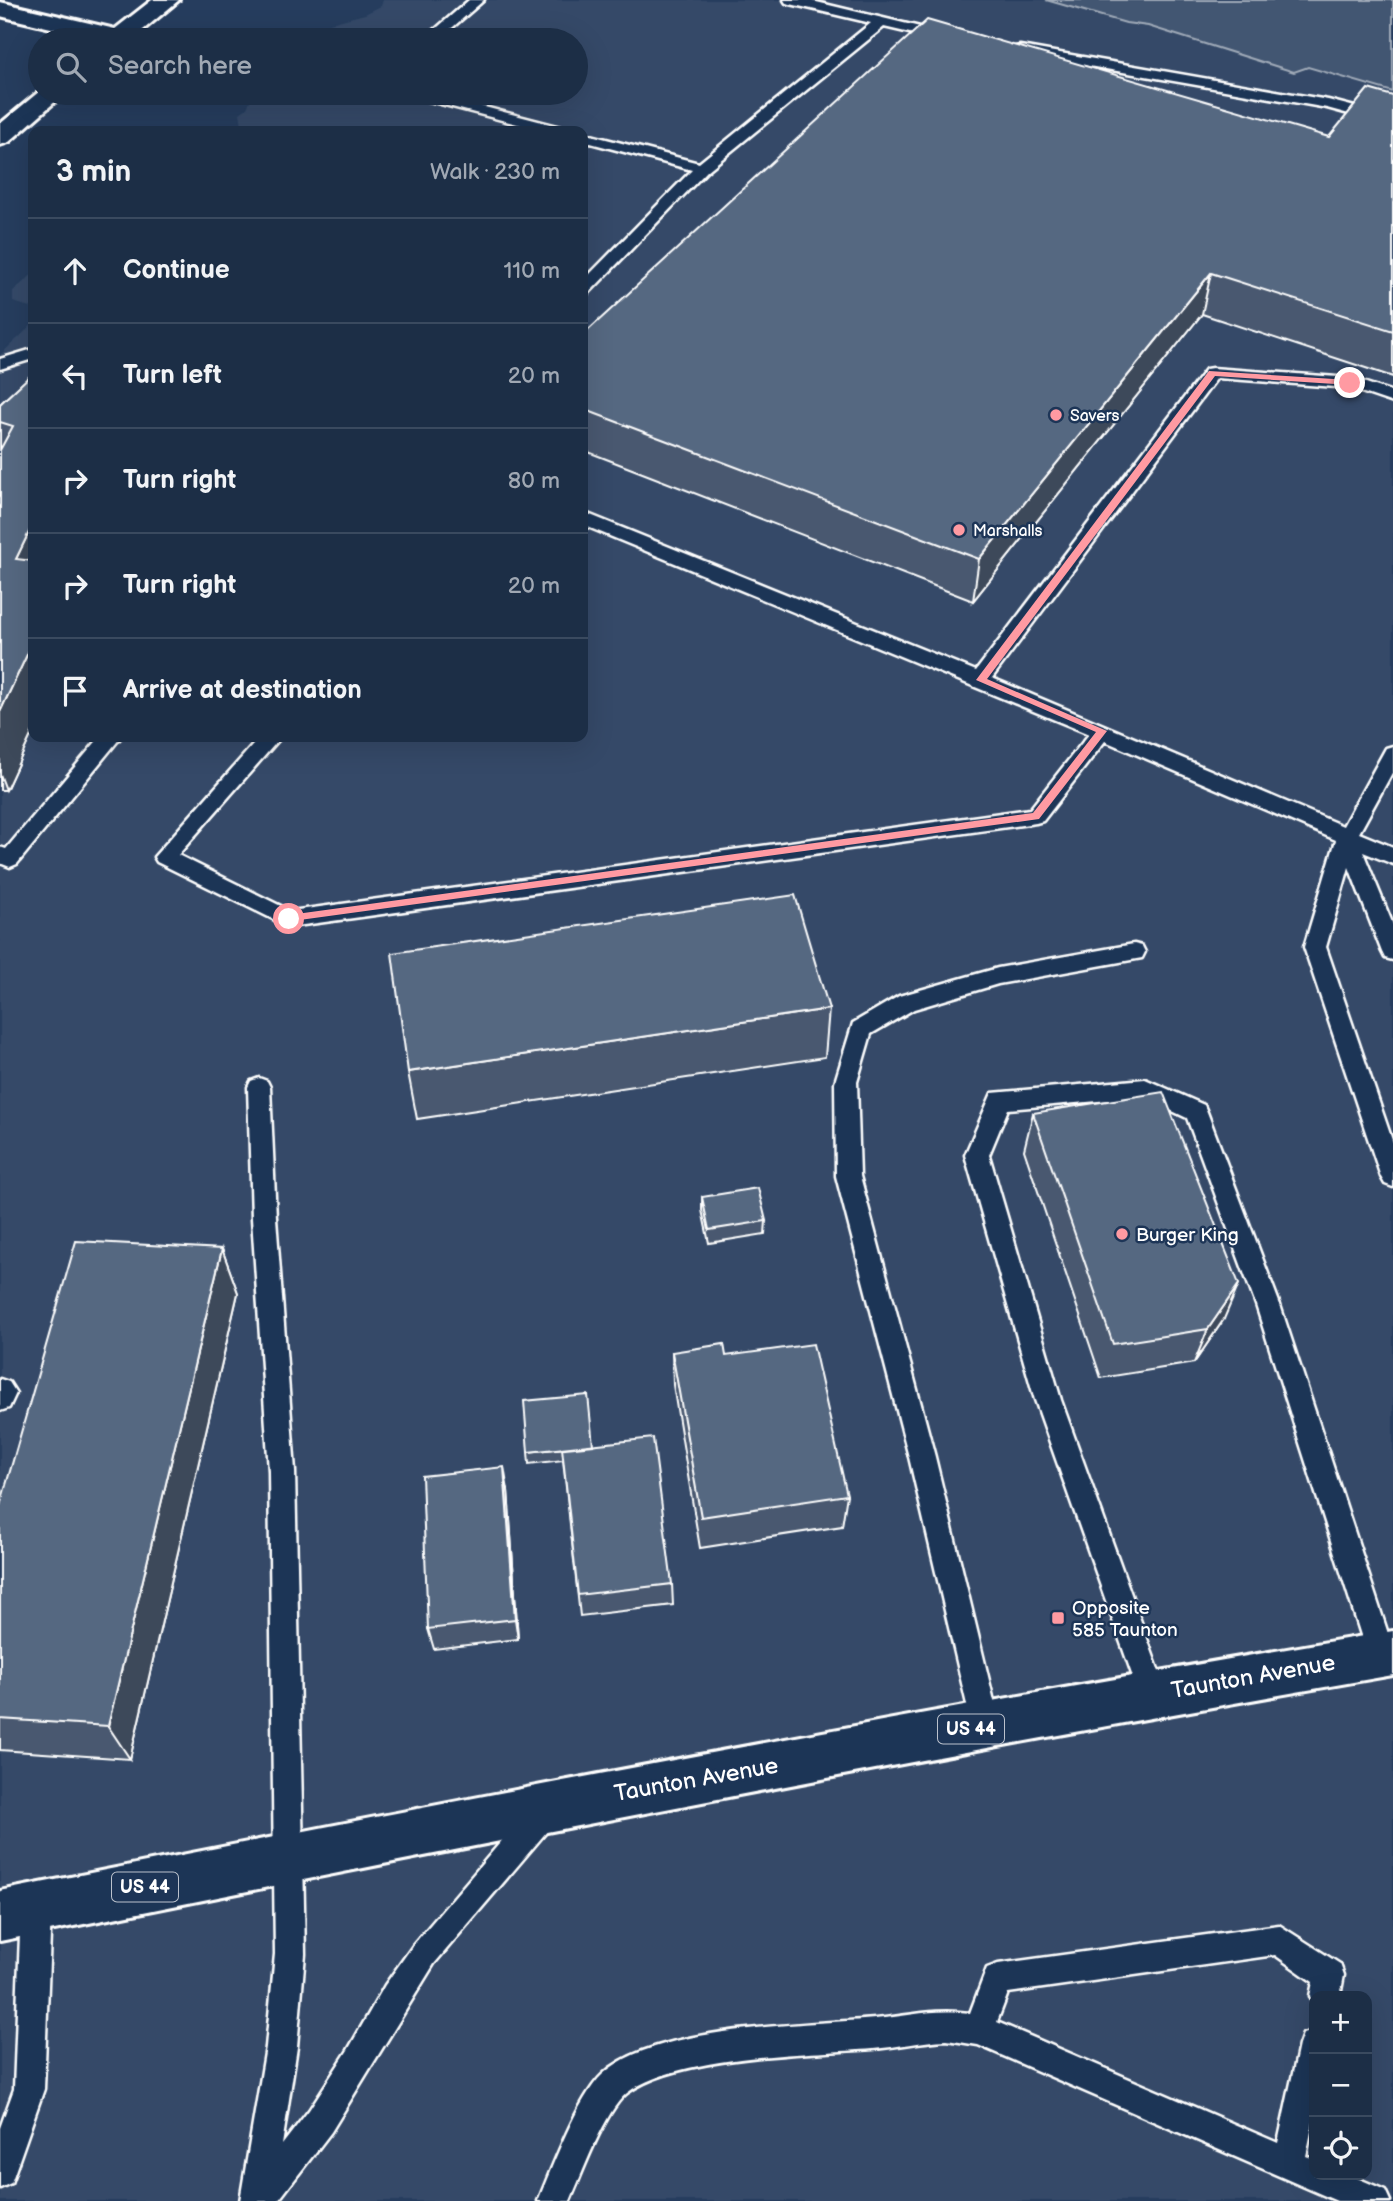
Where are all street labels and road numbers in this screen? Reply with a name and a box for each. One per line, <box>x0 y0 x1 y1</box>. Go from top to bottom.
street label: Taunton Avenue <box>1169 1649 1337 1705</box>
road number: US 44 <box>938 1714 1004 1744</box>
street label: Taunton Avenue <box>612 1752 780 1808</box>
road number: US 44 <box>112 1872 178 1901</box>

